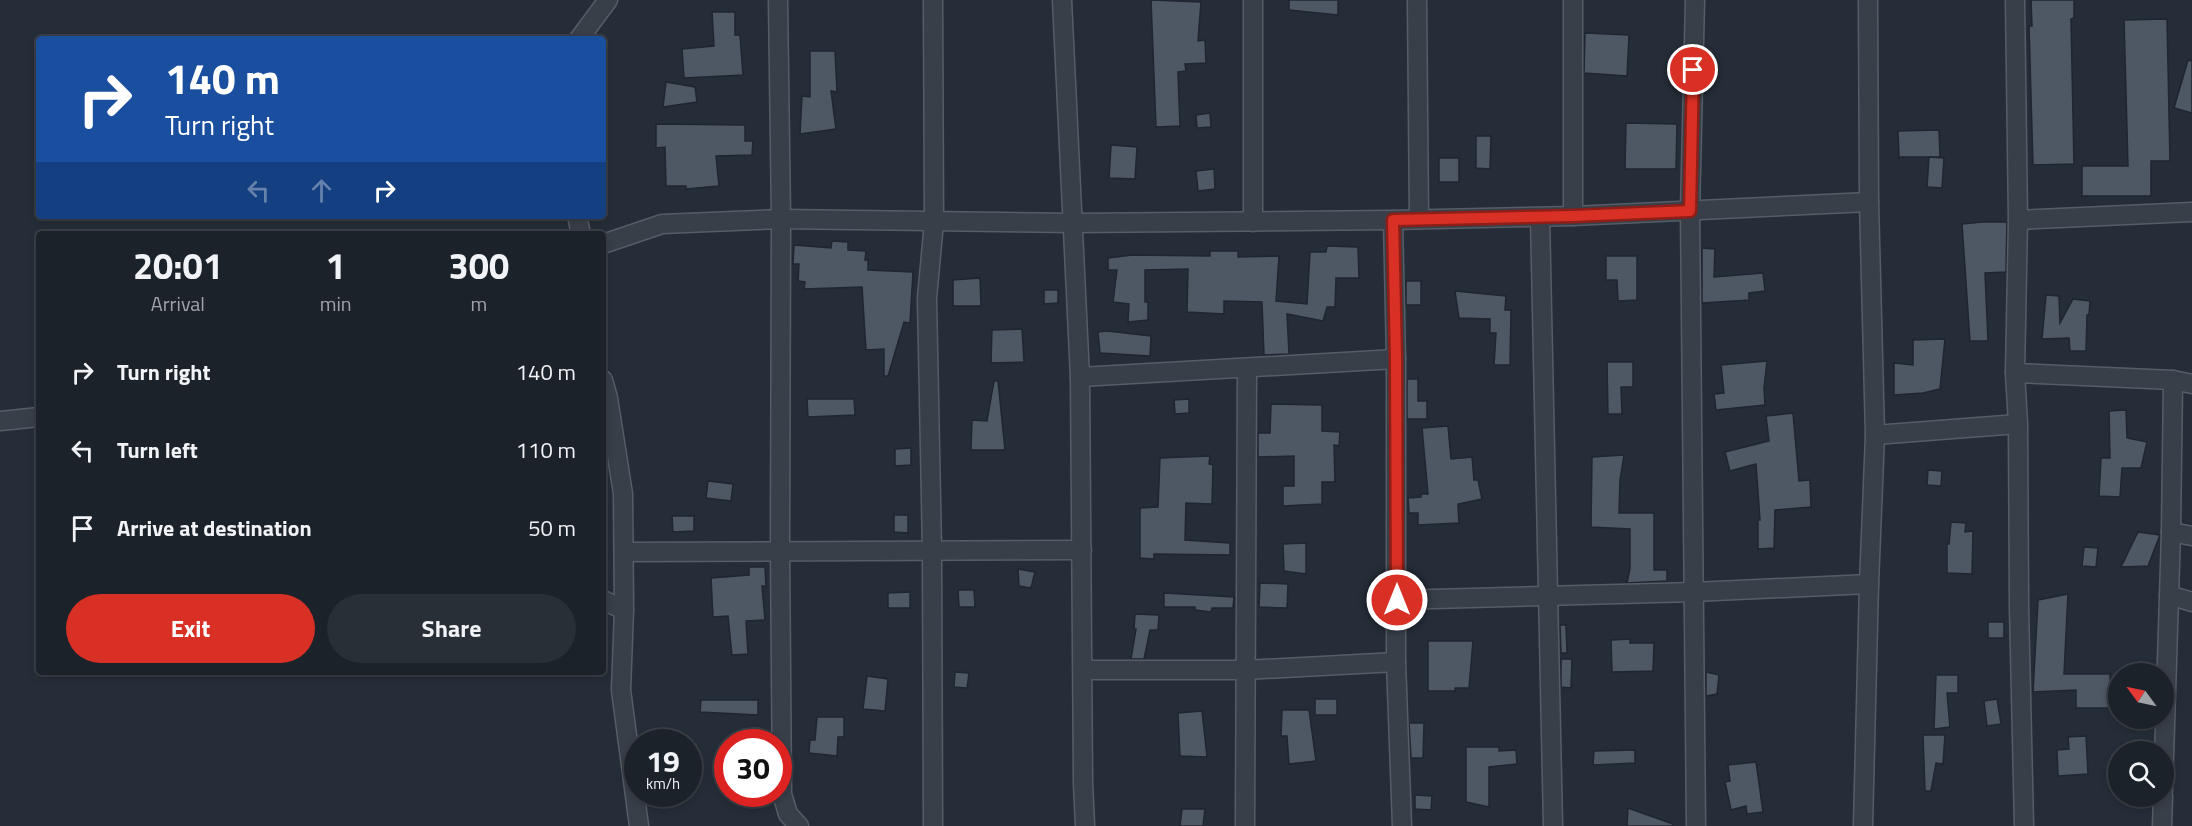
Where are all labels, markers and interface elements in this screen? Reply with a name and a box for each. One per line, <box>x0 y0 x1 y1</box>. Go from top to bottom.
pin <box>1667 44 1718 95</box>
text: 140 m <box>165 46 280 110</box>
icon: arrive <box>1676 53 1709 86</box>
icon: right <box>66 60 144 138</box>
text: Turn right <box>165 104 274 145</box>
icon: left <box>242 174 275 207</box>
icon: ahead <box>305 174 338 207</box>
icon: right <box>368 174 401 207</box>
text: 20:01 <box>133 238 223 293</box>
text: 1 <box>326 238 346 293</box>
text: 300 <box>449 238 509 293</box>
text: Arrival <box>151 288 205 319</box>
text: min <box>320 288 352 319</box>
text: m <box>470 288 487 319</box>
text: Turn right <box>117 355 211 389</box>
text: 140 m <box>516 355 576 389</box>
icon: right <box>66 356 99 389</box>
text: Turn left <box>117 433 198 467</box>
text: 110 m <box>516 433 576 467</box>
icon: left <box>66 434 99 467</box>
text: Arrive at destination <box>117 511 312 545</box>
text: 50 m <box>528 511 576 545</box>
icon: arrive <box>66 512 99 545</box>
position arrow <box>1365 568 1429 632</box>
button: Exit <box>66 594 315 663</box>
button: Share <box>327 594 576 663</box>
north arrow <box>2108 663 2174 729</box>
map controls <box>2108 663 2174 807</box>
speed limit sign: 30 <box>714 729 792 807</box>
text: 19 <box>646 738 680 784</box>
button: search <box>2108 741 2174 807</box>
text: km/h <box>646 772 680 795</box>

